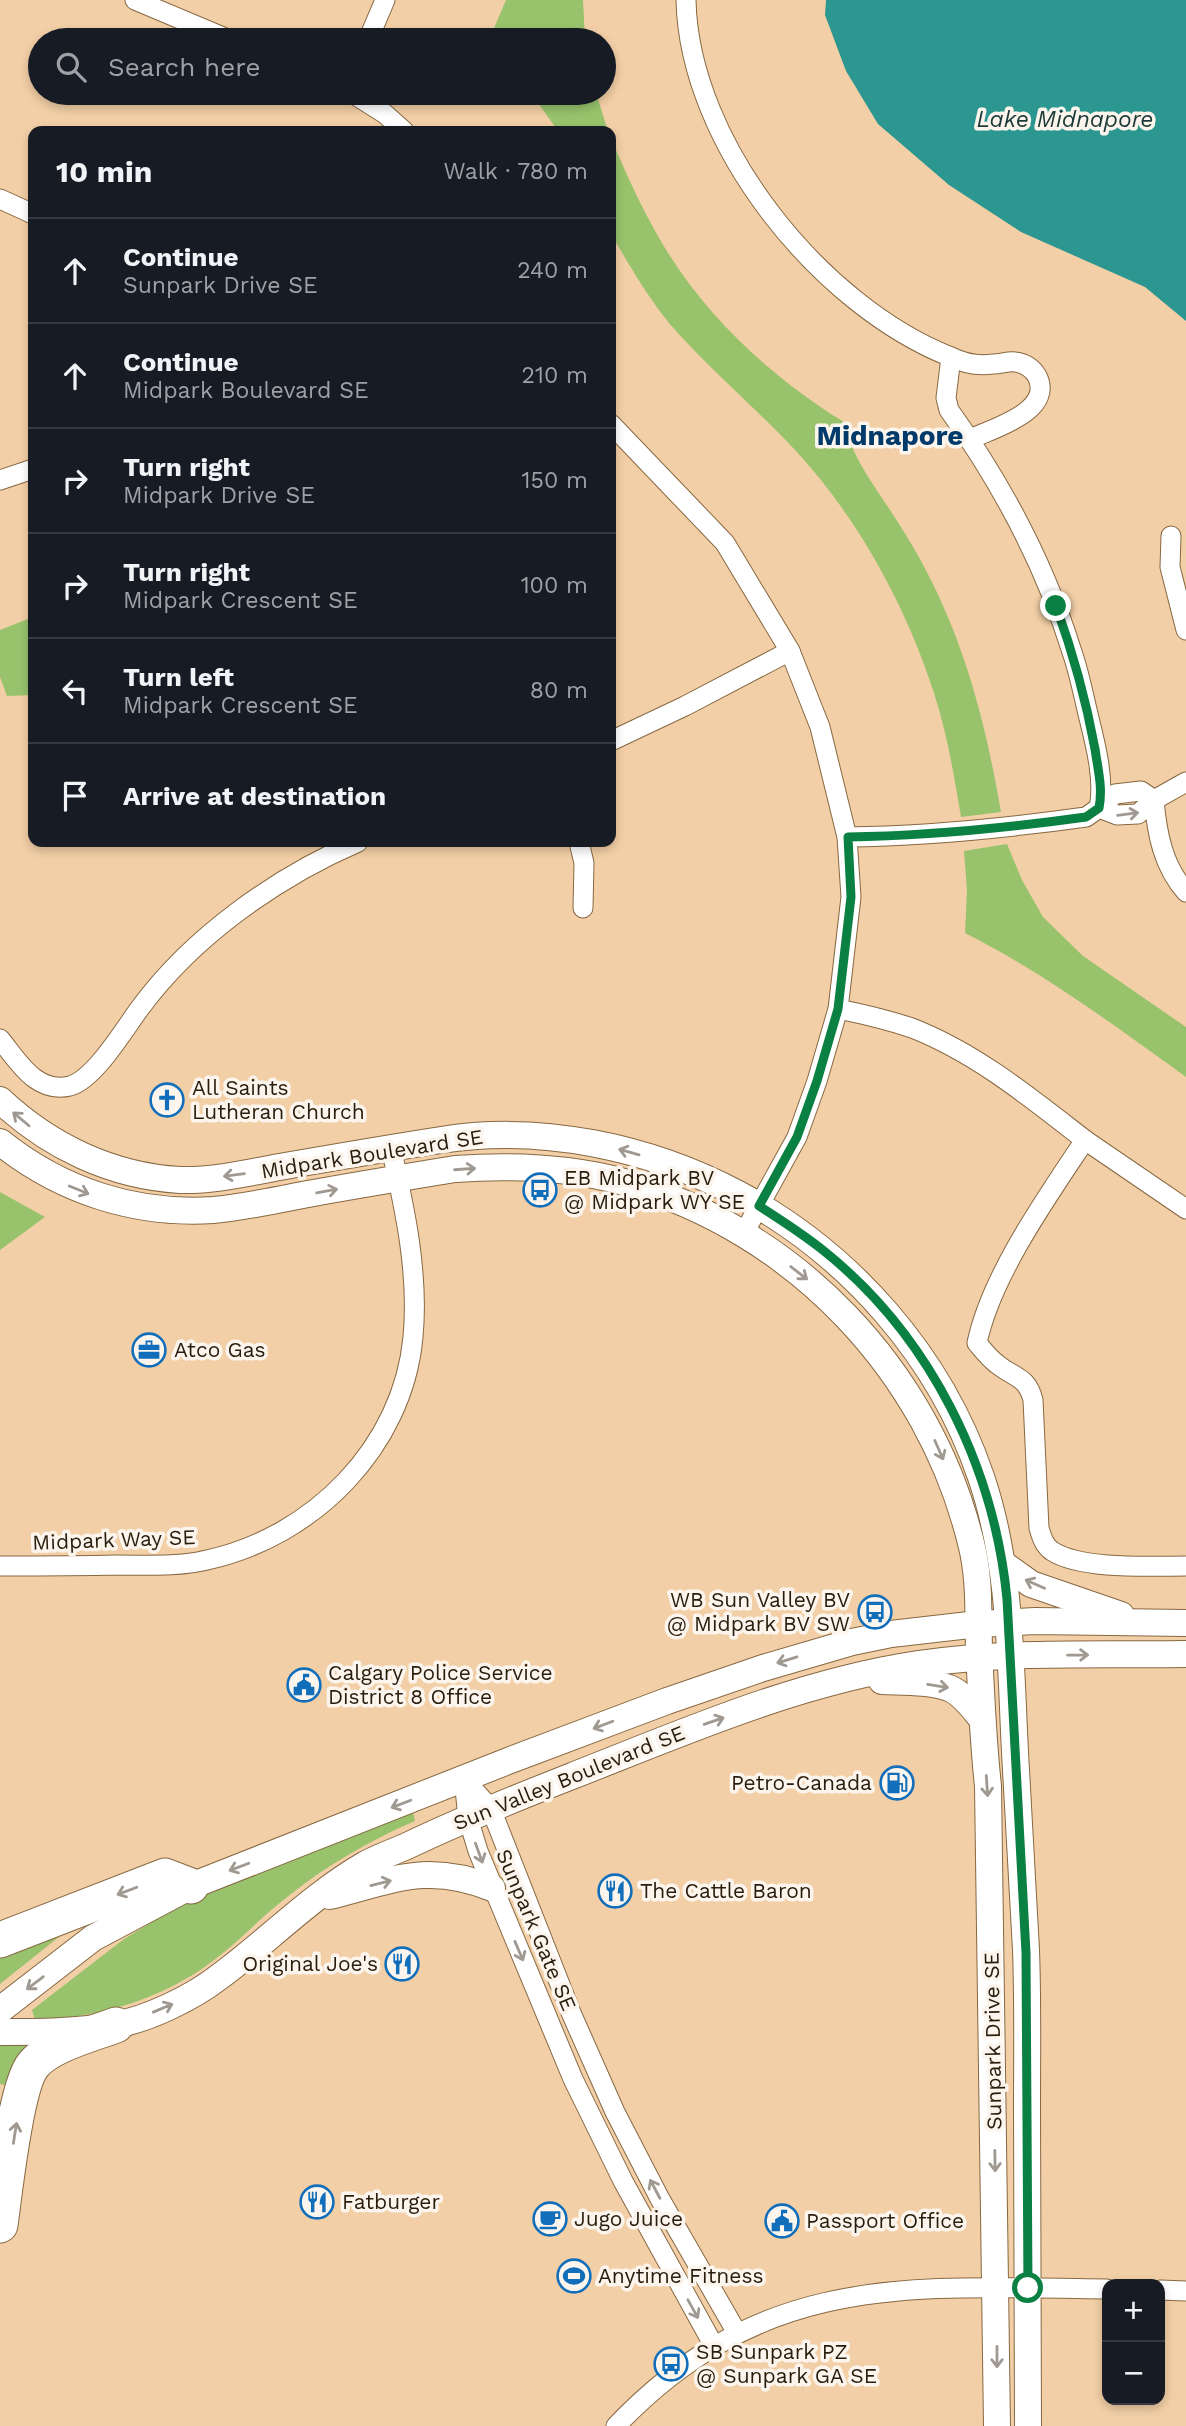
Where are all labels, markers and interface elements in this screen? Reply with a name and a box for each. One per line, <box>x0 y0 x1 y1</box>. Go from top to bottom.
search box <box>28 28 616 105</box>
icon: search <box>52 48 90 86</box>
text: Search here <box>108 52 260 82</box>
water label: Lake Midnapore <box>977 106 1153 133</box>
text: 10 min <box>56 154 152 189</box>
text: Walk · 780 m <box>444 158 588 185</box>
text: Continue <box>123 242 239 272</box>
icon: ahead <box>56 252 94 290</box>
text: 240 m <box>517 257 588 284</box>
text: Sunpark Drive SE <box>123 272 318 299</box>
text: Continue <box>123 347 239 377</box>
icon: ahead <box>56 357 94 395</box>
text: 210 m <box>522 362 588 389</box>
text: Midpark Boulevard SE <box>123 377 369 404</box>
district label: Midnapore <box>816 419 964 452</box>
text: Turn right <box>123 452 250 482</box>
icon: right <box>56 462 94 500</box>
text: 150 m <box>522 467 588 494</box>
text: Midpark Drive SE <box>123 482 315 509</box>
text: Turn right <box>123 557 250 587</box>
icon: right <box>56 567 94 605</box>
text: 100 m <box>521 572 588 599</box>
text: Midpark Crescent SE <box>123 587 358 614</box>
route end <box>1040 590 1071 621</box>
text: Turn left <box>123 662 234 692</box>
icon: left <box>56 672 94 710</box>
text: 80 m <box>530 677 588 704</box>
text: Midpark Crescent SE <box>123 692 358 719</box>
icon: arrive <box>56 777 94 815</box>
text: Arrive at destination <box>123 781 386 811</box>
one-way arrow <box>1116 807 1139 820</box>
place label: All Saints Lutheran Church <box>192 1075 365 1124</box>
church icon: All Saints Lutheran Church <box>148 1081 186 1119</box>
one-way arrow <box>13 1111 31 1127</box>
street label: Midpark Boulevard SE <box>259 1124 485 1183</box>
one-way arrow <box>618 1144 640 1157</box>
one-way arrow <box>454 1162 477 1175</box>
place label: EB Midpark BV @ Midpark WY SE <box>564 1165 745 1214</box>
one-way arrow <box>223 1168 246 1181</box>
bus stop icon: EB Midpark BV @ Midpark WY SE <box>521 1171 559 1209</box>
one-way arrow <box>315 1183 338 1197</box>
one-way arrow <box>68 1184 90 1197</box>
one-way arrow <box>790 1266 808 1281</box>
office icon: Atco Gas <box>130 1331 168 1369</box>
place label: Atco Gas <box>174 1337 266 1362</box>
one-way arrow <box>933 1439 946 1460</box>
street label: Midpark Way SE <box>32 1524 196 1555</box>
one-way arrow <box>1025 1577 1046 1590</box>
place label: WB Sun Valley BV @ Midpark BV SW <box>667 1587 850 1636</box>
bus stop icon: WB Sun Valley BV @ Midpark BV SW <box>856 1593 894 1631</box>
one-way arrow <box>1066 1648 1089 1662</box>
one-way arrow <box>776 1655 798 1668</box>
place label: Calgary Police Service District 8 Office <box>328 1660 553 1709</box>
public building icon: Calgary Police Service District 8 Office <box>285 1666 323 1704</box>
one-way arrow <box>926 1680 949 1693</box>
one-way arrow <box>703 1714 725 1727</box>
one-way arrow <box>593 1719 615 1732</box>
street label: Sun Valley Boulevard SE <box>449 1720 688 1835</box>
fuel station icon: Petro-Canada <box>878 1764 916 1802</box>
place label: Petro-Canada <box>731 1770 872 1795</box>
one-way arrow <box>981 1775 994 1798</box>
one-way arrow <box>390 1798 412 1811</box>
one-way arrow <box>474 1842 486 1864</box>
street label: Sunpark Gate SE <box>491 1845 582 2014</box>
one-way arrow <box>229 1861 250 1874</box>
restaurant icon: The Cattle Baron <box>596 1872 634 1910</box>
one-way arrow <box>369 1876 392 1889</box>
place label: The Cattle Baron <box>640 1878 812 1903</box>
one-way arrow <box>117 1885 139 1898</box>
one-way arrow <box>513 1939 526 1961</box>
restaurant icon: Original Joe's <box>383 1945 421 1983</box>
place label: Original Joe's <box>242 1951 378 1976</box>
street label: Sunpark Drive SE <box>978 1952 1007 2130</box>
one-way arrow <box>26 1975 45 1990</box>
one-way arrow <box>152 2000 173 2013</box>
one-way arrow <box>9 2122 22 2145</box>
one-way arrow <box>988 2149 1002 2172</box>
one-way arrow <box>647 2179 661 2199</box>
restaurant icon: Fatburger <box>298 2183 336 2221</box>
place label: Fatburger <box>342 2189 440 2214</box>
cafe icon: Jugo Juice <box>531 2200 569 2238</box>
public building icon: Passport Office <box>763 2202 801 2240</box>
place label: Jugo Juice <box>574 2206 683 2231</box>
place label: Passport Office <box>806 2208 964 2233</box>
sports icon: Anytime Fitness <box>555 2257 593 2295</box>
place label: Anytime Fitness <box>598 2263 764 2288</box>
route start <box>1012 2272 1043 2303</box>
map controls <box>1102 2279 1165 2405</box>
button: + <box>1102 2279 1165 2342</box>
one-way arrow <box>687 2298 700 2319</box>
place label: SB Sunpark PZ @ Sunpark GA SE <box>696 2339 877 2388</box>
button: − <box>1102 2342 1165 2405</box>
bus stop icon: SB Sunpark PZ @ Sunpark GA SE <box>652 2345 690 2383</box>
one-way arrow <box>990 2345 1004 2368</box>

